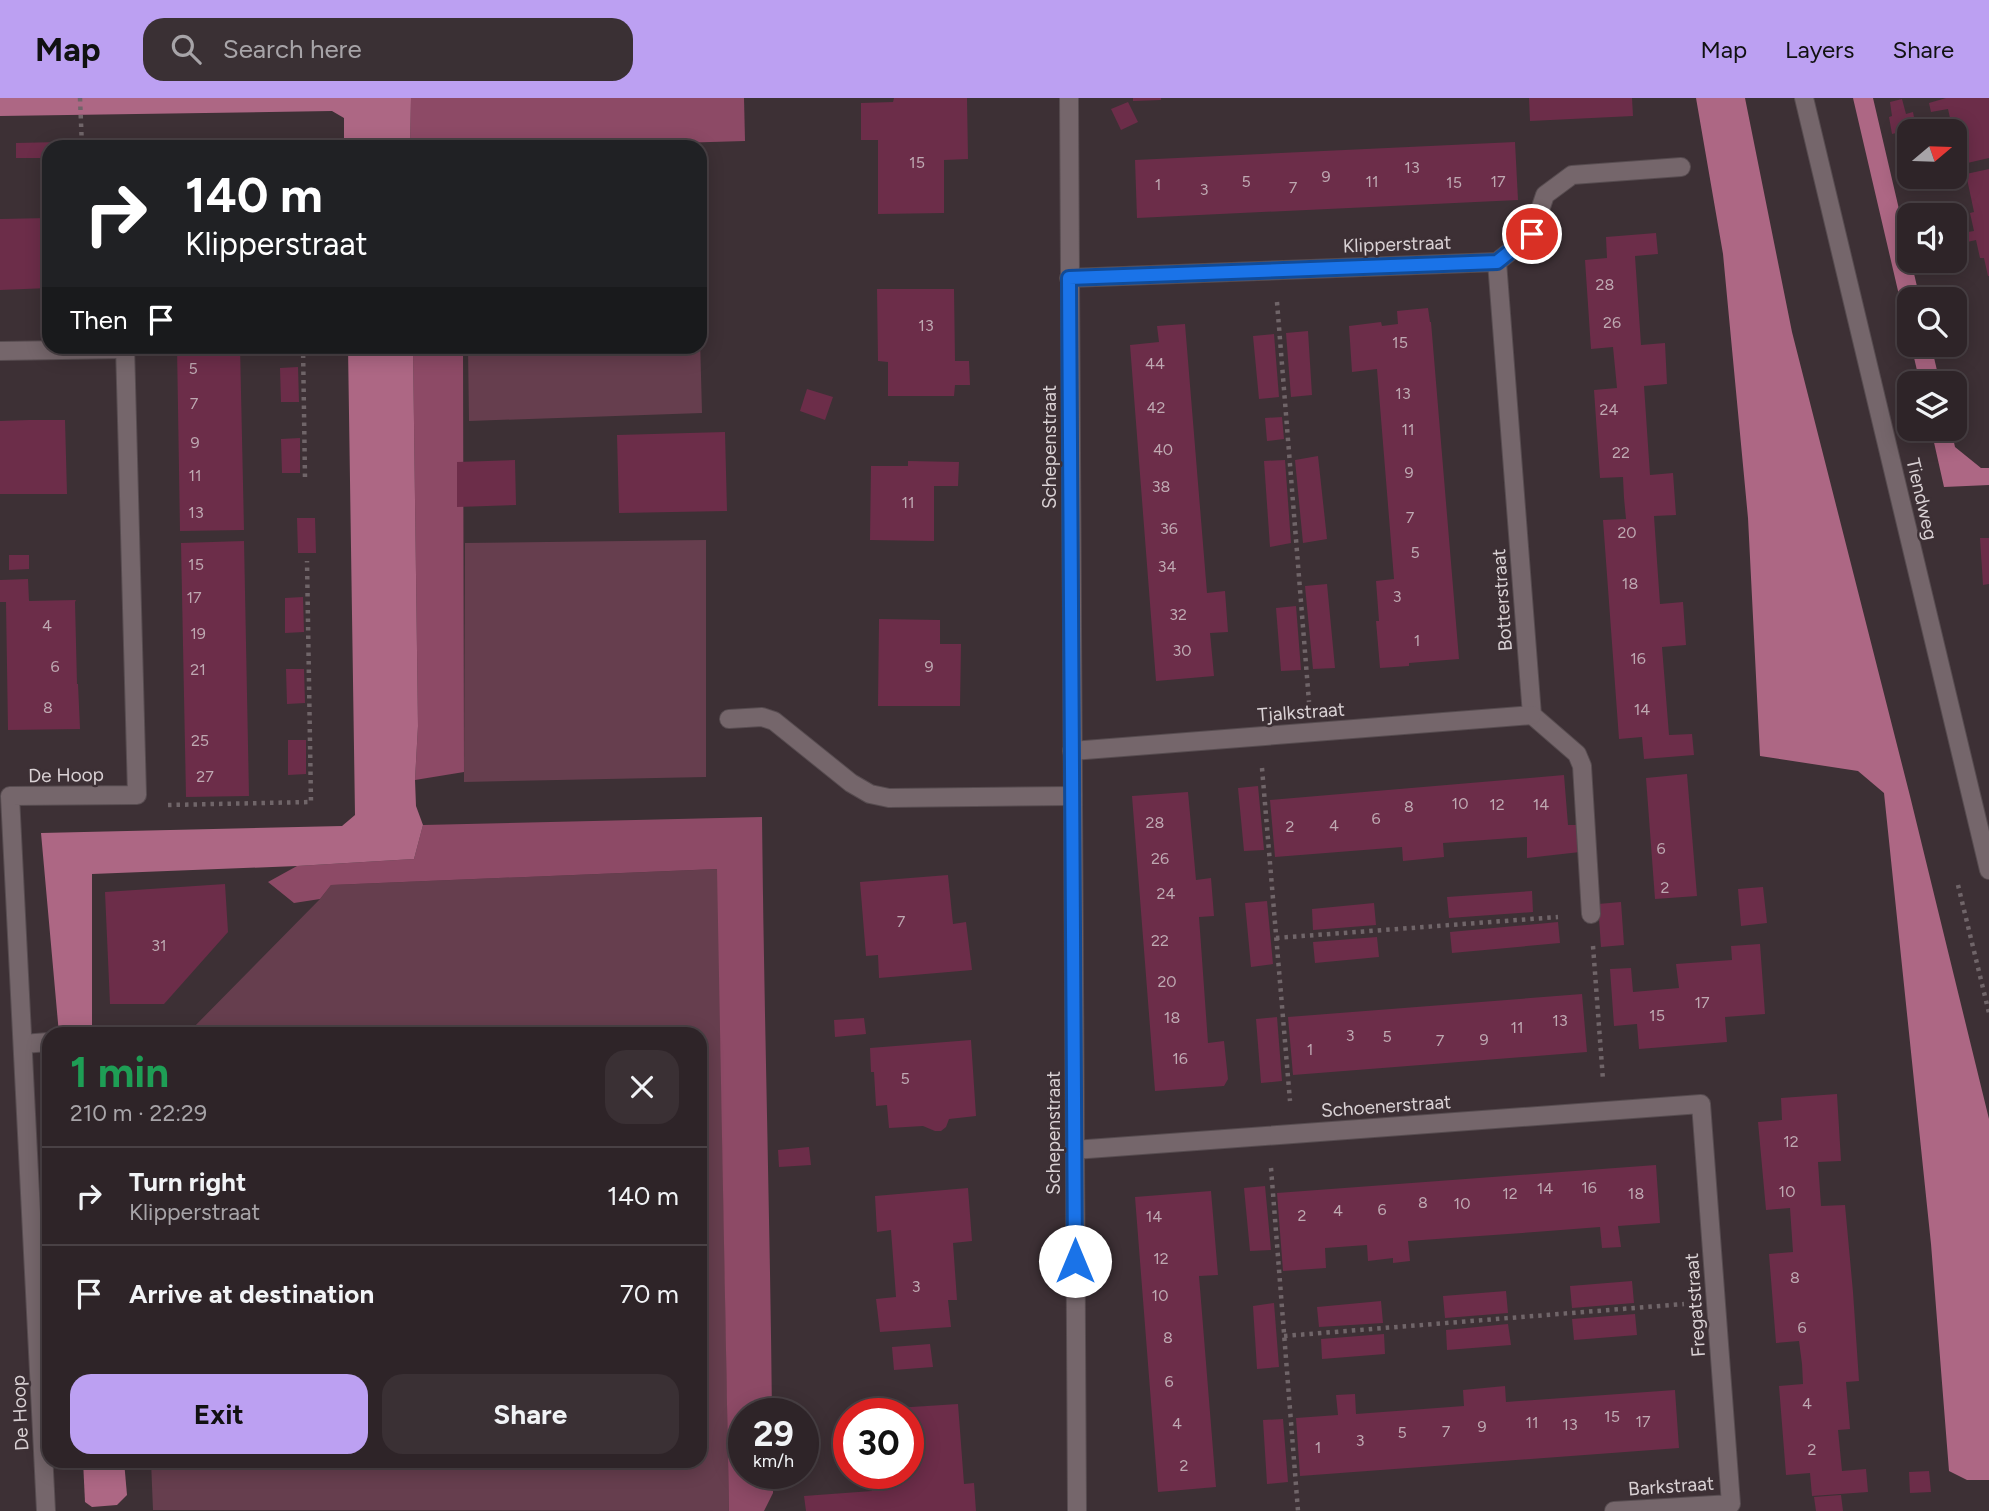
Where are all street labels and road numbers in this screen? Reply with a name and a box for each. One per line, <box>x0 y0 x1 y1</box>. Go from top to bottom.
street label: Klipperstraat <box>1342 231 1452 257</box>
street label: Schepenstraat <box>1038 385 1061 509</box>
street label: Tiendweg <box>1901 456 1943 542</box>
street label: Botterstraat <box>1487 548 1517 652</box>
street label: Tjalkstraat <box>1256 697 1346 727</box>
street label: De Hoop <box>28 763 104 787</box>
street label: Schepenstraat <box>1042 1071 1065 1195</box>
street label: Schoenerstraat <box>1320 1090 1452 1122</box>
street label: Fregatstraat <box>1680 1252 1710 1358</box>
street label: De Hoop <box>7 1375 33 1451</box>
street label: Barkstraat <box>1627 1472 1715 1500</box>

